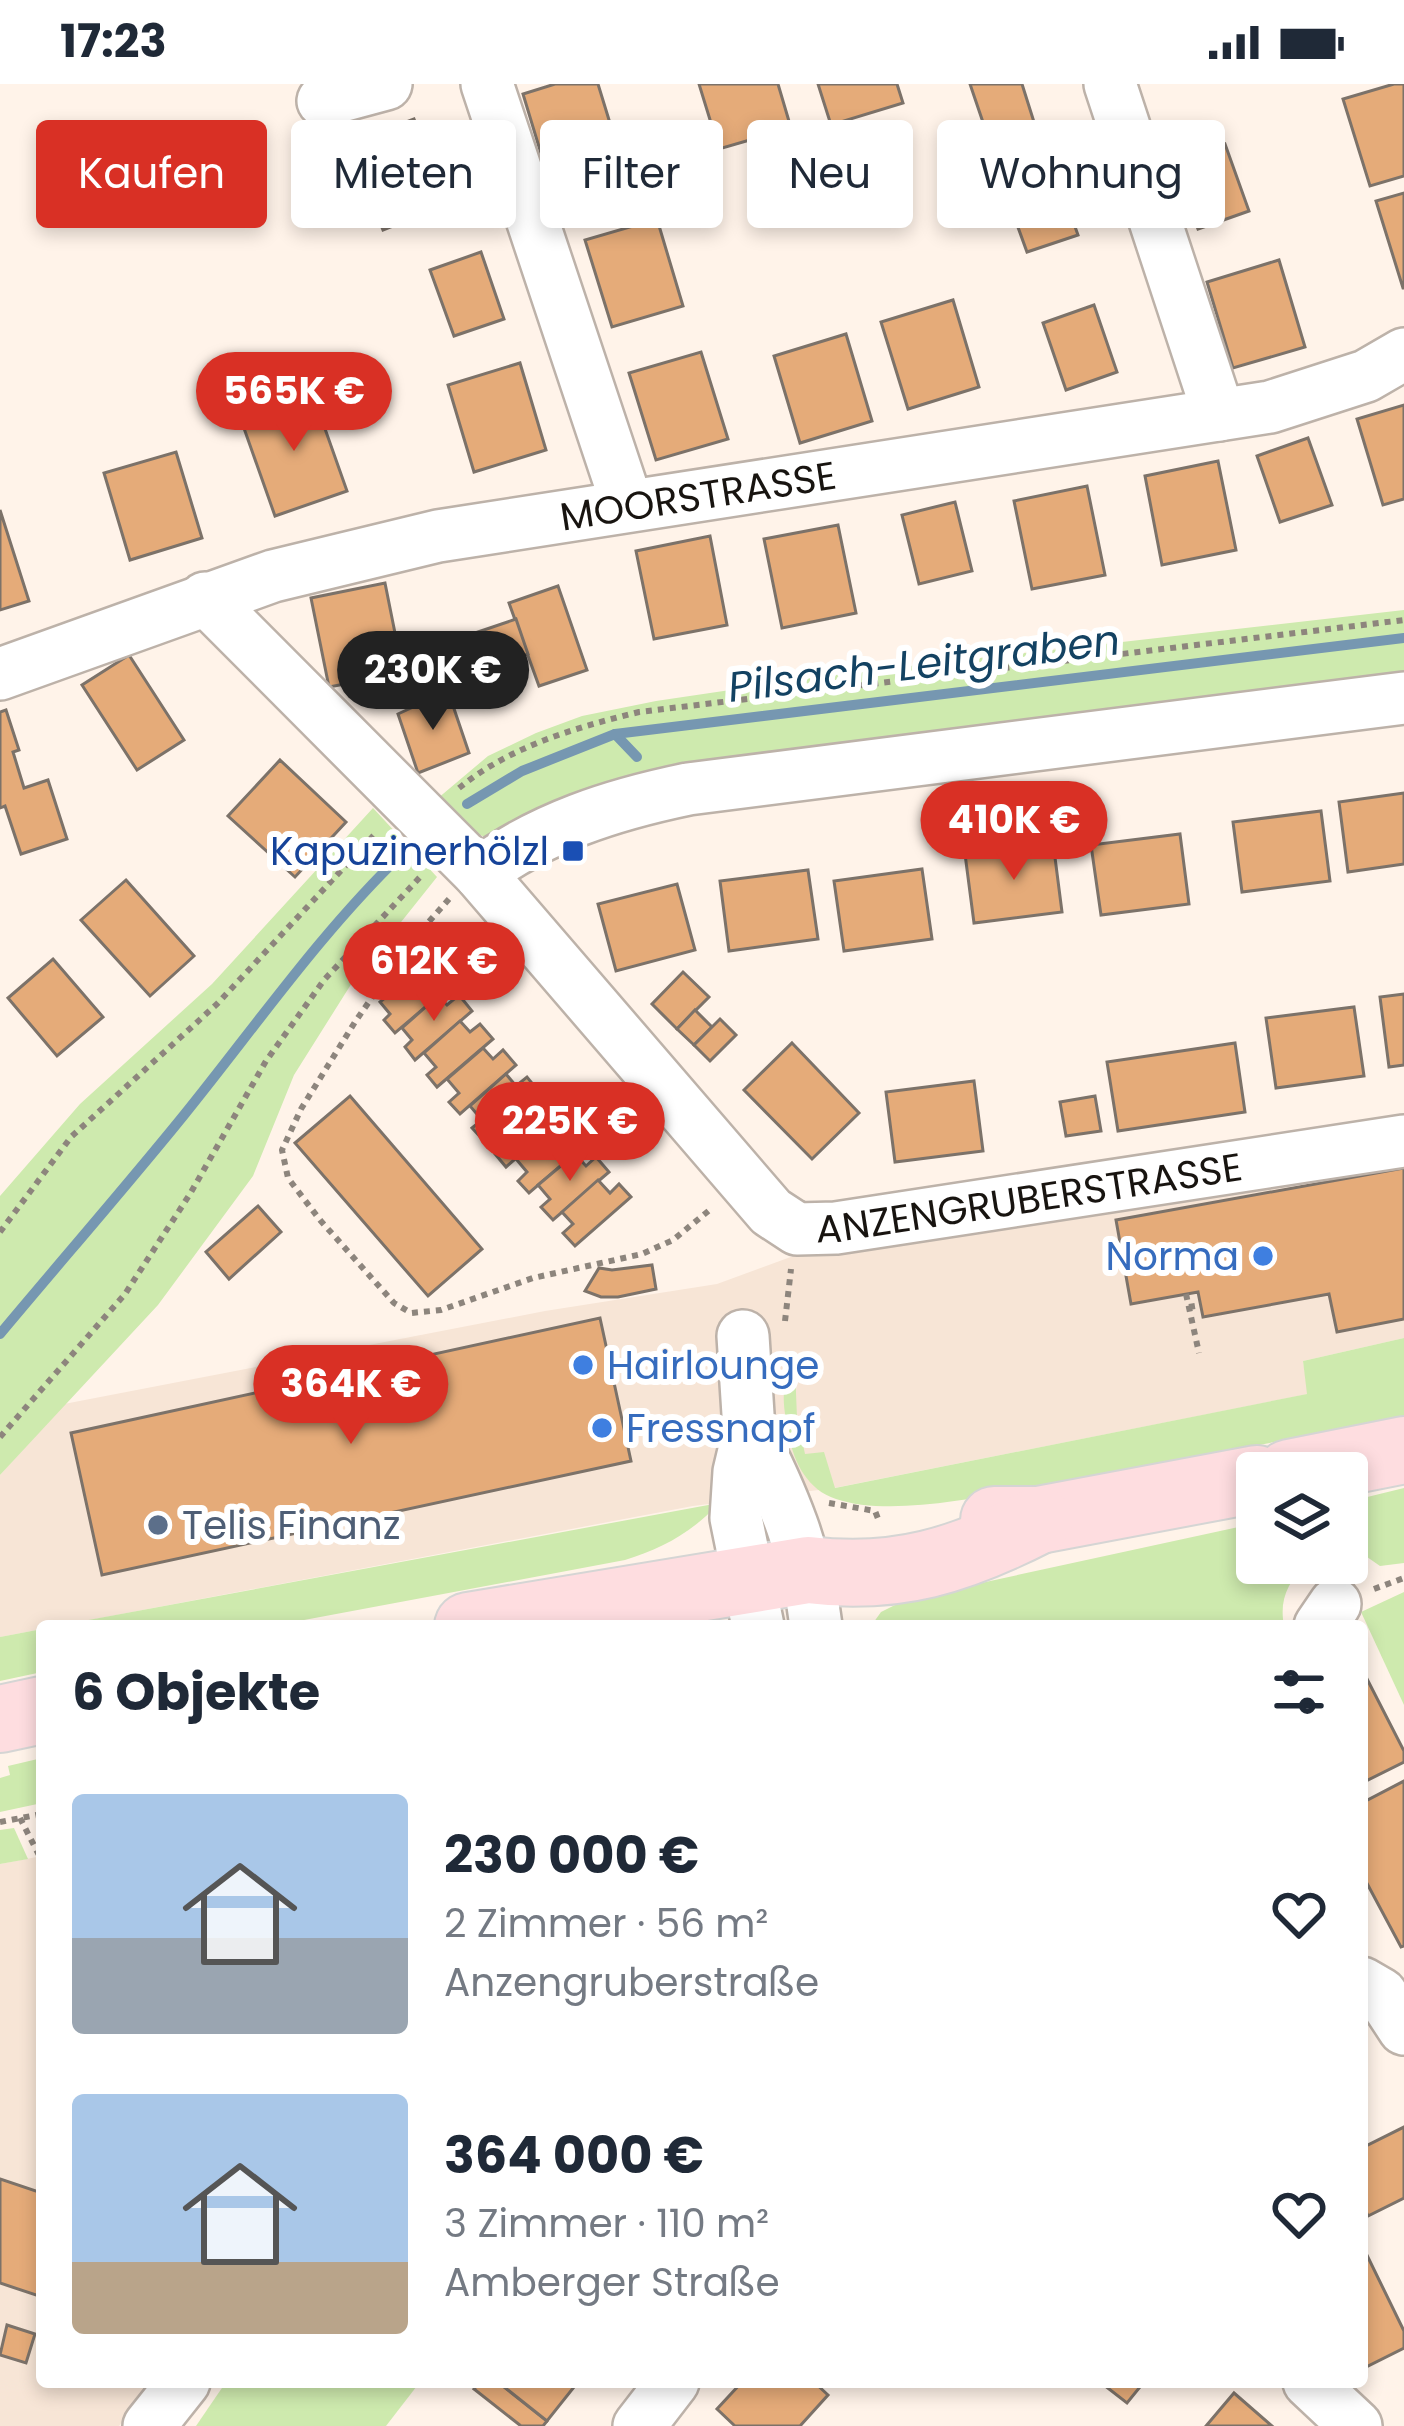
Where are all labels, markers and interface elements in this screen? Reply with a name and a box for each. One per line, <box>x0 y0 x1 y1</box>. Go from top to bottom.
text: 17:23 <box>60 10 167 73</box>
chip: Kaufen <box>36 120 267 228</box>
chip: Mieten <box>291 120 516 228</box>
chip: Filter <box>540 120 723 228</box>
chip: Neu <box>747 120 913 228</box>
chip: Wohnung <box>937 120 1225 228</box>
pin: 565K € <box>196 352 392 454</box>
text: 565K € <box>223 363 365 418</box>
street label: MOORSTRASSE <box>556 448 840 545</box>
water label: Pilsach-Leitgraben <box>725 610 1123 717</box>
pin: 230K € <box>335 631 531 733</box>
text: 230K € <box>364 642 502 697</box>
pin: 410K € <box>916 781 1112 883</box>
text: 410K € <box>948 792 1081 847</box>
place label: Kapuzinerhölzl <box>270 824 549 879</box>
marker: Kapuzinerhölzl <box>560 838 586 864</box>
pin: 612K € <box>336 922 532 1024</box>
text: 612K € <box>370 933 498 988</box>
pin: 225K € <box>472 1082 668 1184</box>
text: 225K € <box>502 1093 638 1148</box>
street label: ANZENGRUBERSTRASSE <box>816 1139 1246 1256</box>
place label: Norma <box>1106 1229 1239 1284</box>
marker: Norma <box>1250 1243 1276 1269</box>
place label: Hairlounge <box>607 1338 820 1393</box>
pin: 364K € <box>253 1345 449 1447</box>
marker: Hairlounge <box>570 1352 596 1378</box>
text: 364K € <box>280 1356 422 1411</box>
place label: Fressnapf <box>626 1401 816 1456</box>
marker: Fressnapf <box>589 1415 615 1441</box>
map controls <box>1236 1452 1368 1584</box>
button: layers <box>1236 1452 1368 1584</box>
place label: Telis Finanz <box>182 1498 401 1553</box>
marker: Telis Finanz <box>145 1512 171 1538</box>
text: 6 Objekte <box>72 1656 320 1728</box>
icon: filters <box>1266 1659 1332 1725</box>
text: 230 000 € <box>444 1819 699 1891</box>
icon: home <box>168 1842 312 1986</box>
icon: heart <box>1266 1881 1332 1947</box>
text: 2 Zimmer · 56 m² <box>444 1896 768 1951</box>
text: Anzengruberstraße <box>444 1955 819 2010</box>
text: 364 000 € <box>444 2119 704 2191</box>
icon: home <box>168 2142 312 2286</box>
icon: heart <box>1266 2181 1332 2247</box>
text: 3 Zimmer · 110 m² <box>444 2196 769 2251</box>
text: Amberger Straße <box>444 2255 780 2310</box>

